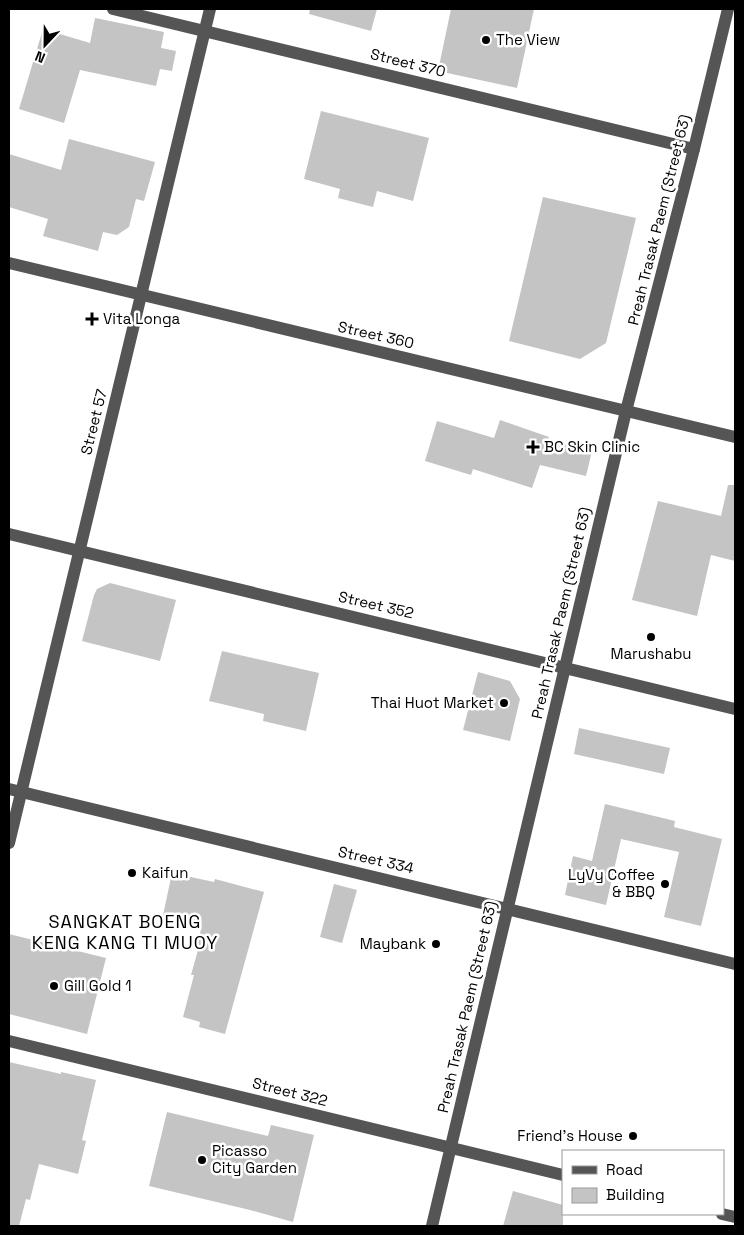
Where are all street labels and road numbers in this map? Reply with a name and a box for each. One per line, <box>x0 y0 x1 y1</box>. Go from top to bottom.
street label: Street 370 <box>369 44 448 81</box>
street label: Preah Trasak Paem (Street 63) <box>623 112 695 328</box>
street label: Street 360 <box>336 317 416 352</box>
street label: Street 57 <box>76 387 111 457</box>
street label: Preah Trasak Paem (Street 63) <box>527 505 595 721</box>
street label: Street 352 <box>337 587 416 622</box>
street label: Street 334 <box>336 842 416 877</box>
street label: Preah Trasak Paem (Street 63) <box>433 899 501 1115</box>
street label: Street 322 <box>251 1073 330 1110</box>

